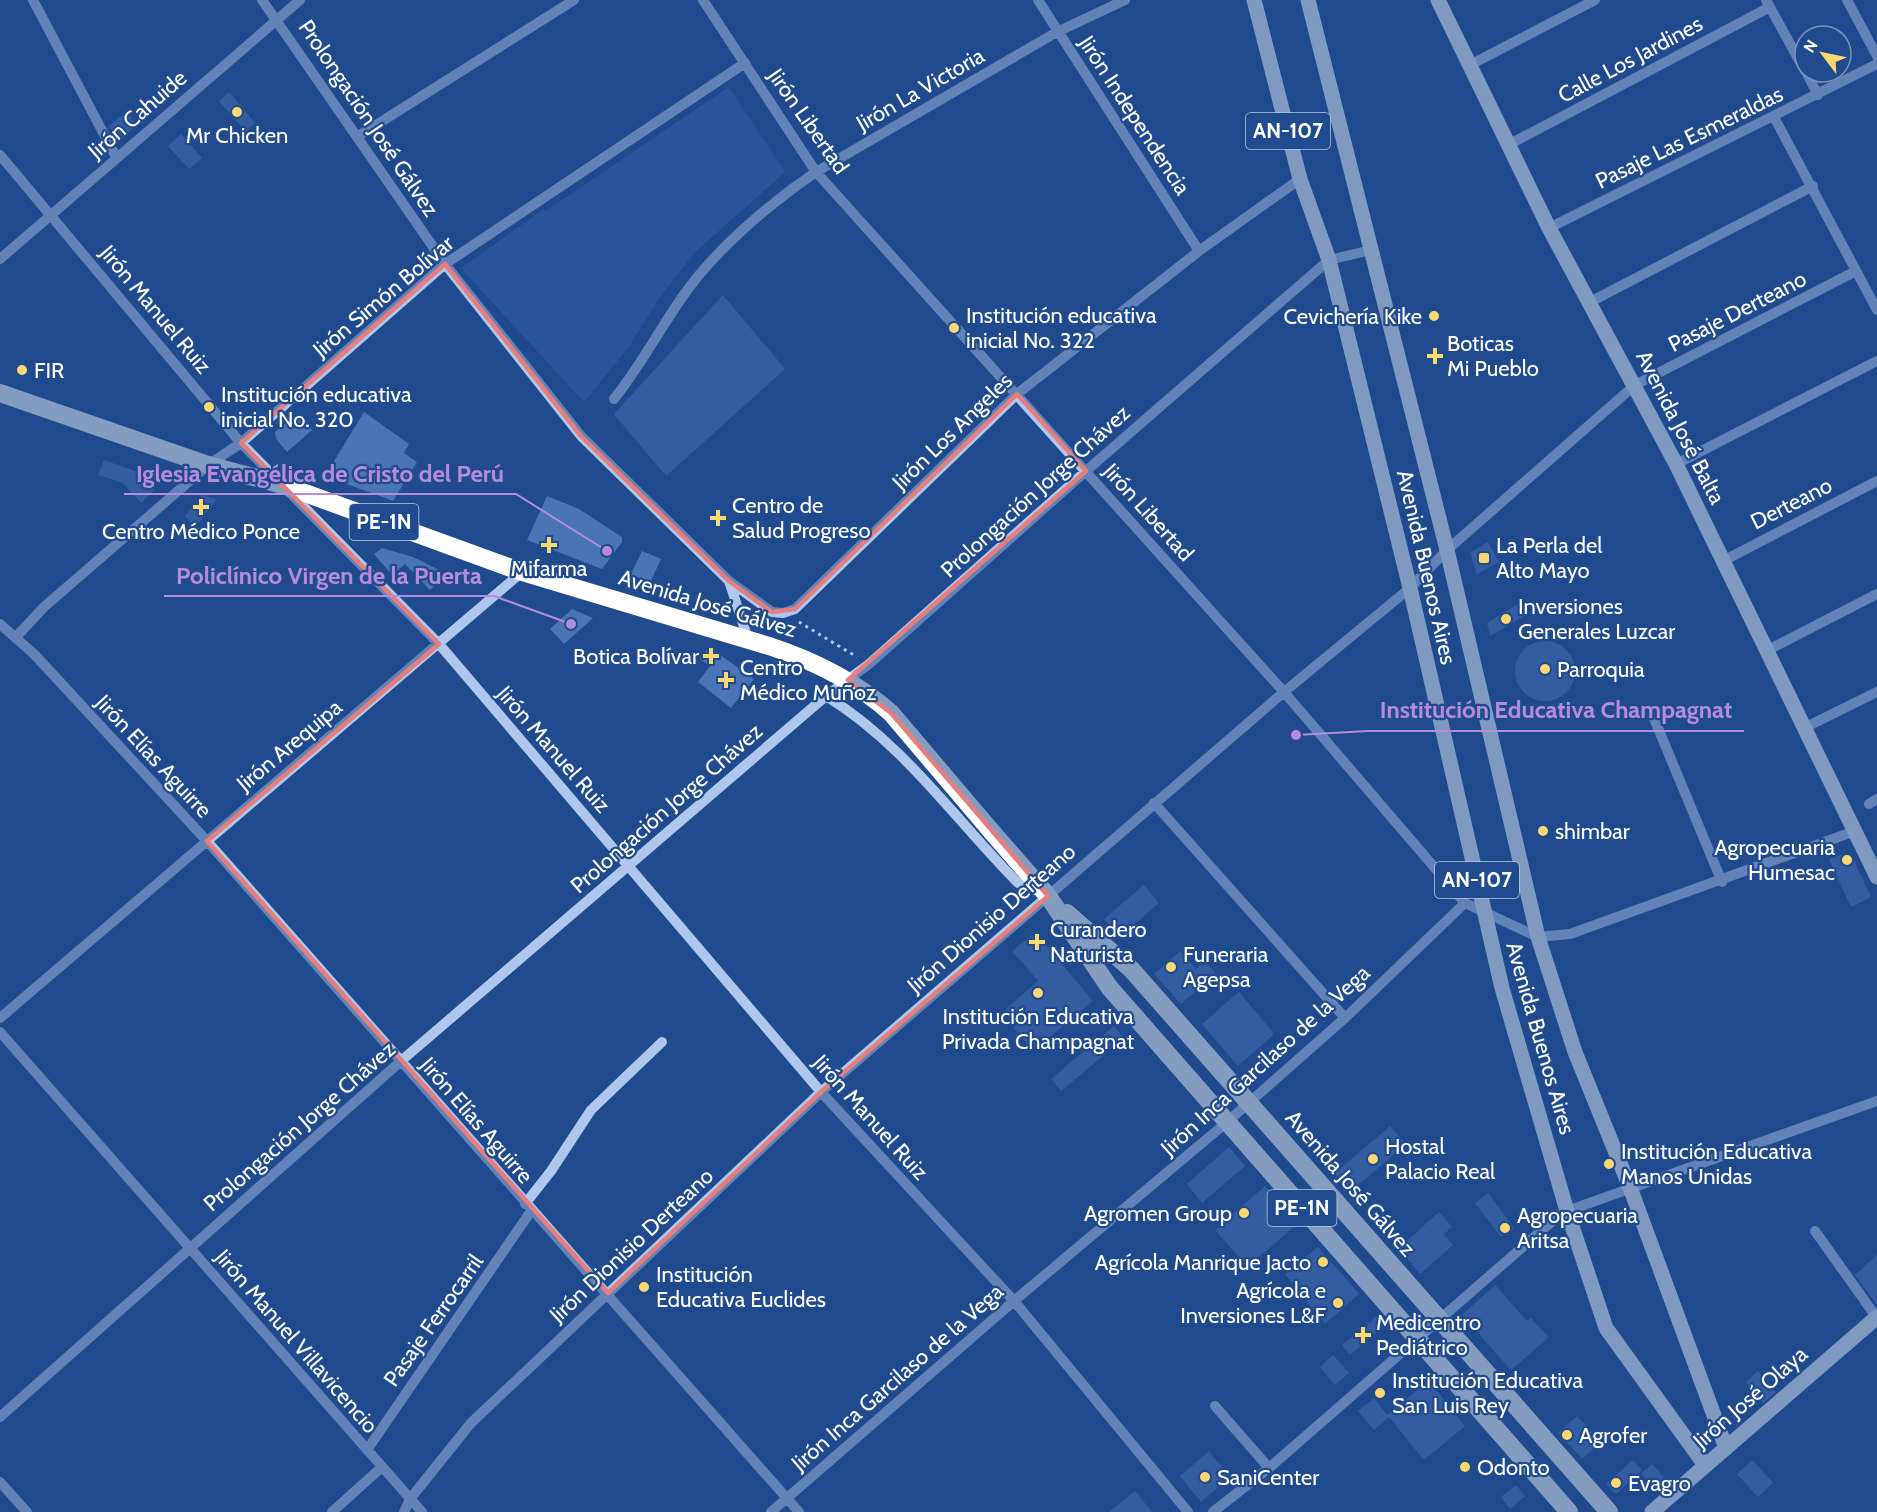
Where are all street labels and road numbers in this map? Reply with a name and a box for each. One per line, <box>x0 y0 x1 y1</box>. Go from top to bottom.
street label: Calle Los Jardines <box>1553 10 1707 109</box>
street label: Prolongación José Gálvez <box>293 15 445 222</box>
street label: Jirón Independencia <box>1073 30 1196 200</box>
street label: Jirón La Victoria <box>851 42 989 137</box>
street label: Jirón Libertad <box>762 63 855 179</box>
street label: Jirón Cahuide <box>82 64 192 165</box>
street label: Pasaje Las Esmeraldas <box>1591 80 1787 195</box>
road number: AN-107 <box>1246 113 1330 149</box>
street label: Jirón Simón Bolívar <box>307 230 459 364</box>
street label: Jirón Manuel Ruiz <box>93 239 217 379</box>
street label: Pasaje Derteano <box>1664 265 1811 358</box>
street label: Avenida José Balta <box>1630 346 1731 509</box>
street label: Jirón Los Angeles <box>886 367 1018 496</box>
street label: Prolongación Jorge Chávez <box>935 399 1136 584</box>
street label: Jirón Libertad <box>1097 457 1200 567</box>
street label: Avenida Buenos Aires <box>1391 467 1462 667</box>
street label: Derteano <box>1746 472 1836 535</box>
road number: PE-1N <box>350 504 418 540</box>
street label: Avenida José Gálvez <box>616 564 800 643</box>
street label: Jirón Manuel Ruiz <box>491 680 616 818</box>
street label: Jirón Elías Aguirre <box>89 689 217 823</box>
street label: Jirón Arequipa <box>231 693 348 798</box>
street label: Prolongación Jorge Chávez <box>565 718 768 899</box>
street label: Jirón Dionisio Derteano <box>901 838 1081 999</box>
road number: AN-107 <box>1435 862 1519 898</box>
street label: Avenida Buenos Aires <box>1500 939 1581 1137</box>
street label: Jirón Inca Garcilaso de la Vega <box>1155 959 1376 1162</box>
street label: Prolongación Jorge Chávez <box>198 1036 401 1217</box>
street label: Jirón Manuel Ruiz <box>807 1048 934 1186</box>
street label: Jirón Elías Aguirre <box>414 1051 539 1189</box>
street label: Avenida José Gálvez <box>1280 1105 1421 1262</box>
street label: Jirón Dionisio Derteano <box>543 1162 719 1329</box>
road number: PE-1N <box>1268 1190 1336 1226</box>
street label: Jirón Manuel Villavicencio <box>209 1243 384 1439</box>
street label: Pasaje Ferrocarril <box>378 1248 489 1392</box>
street label: Jirón Inca Garcilaso de la Vega <box>785 1278 1009 1477</box>
street label: Jirón José Olaya <box>1687 1340 1813 1455</box>

